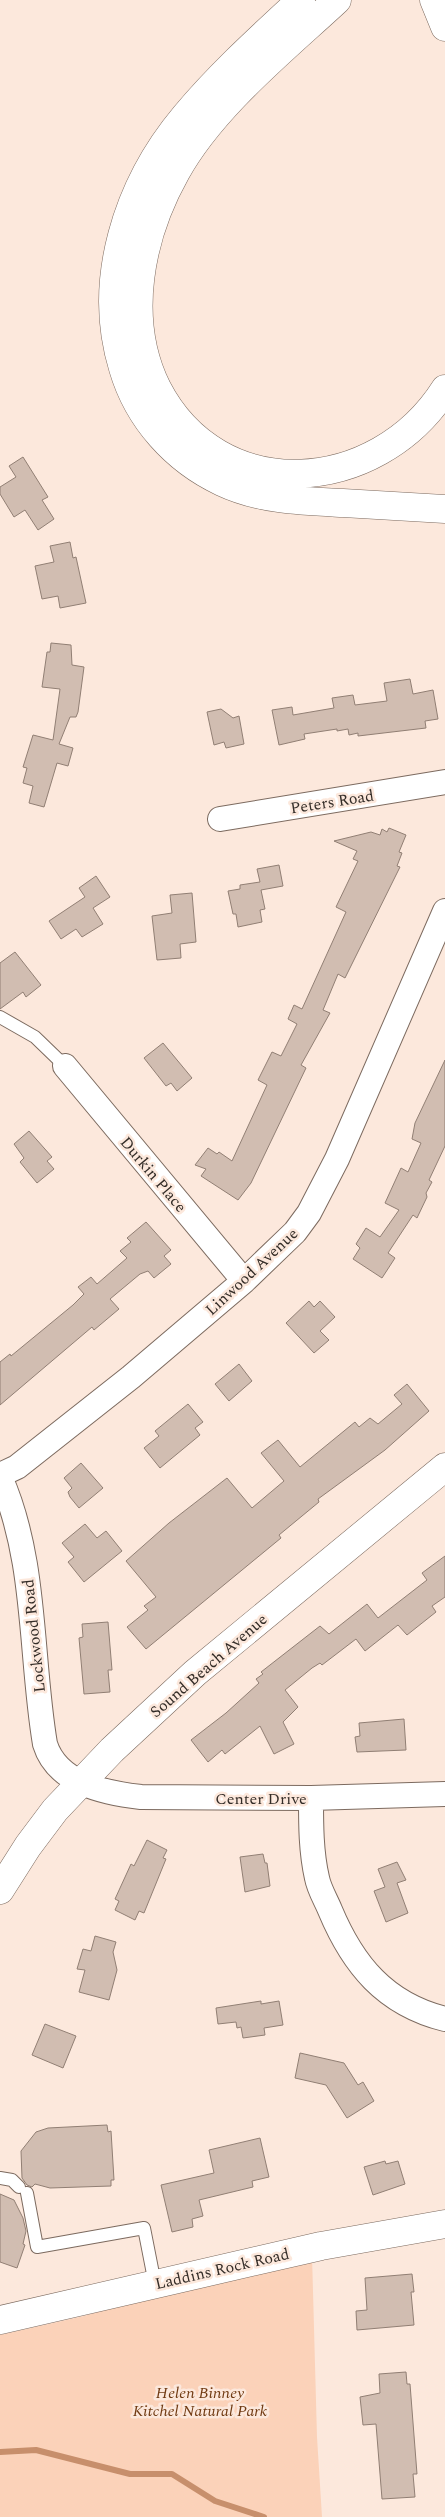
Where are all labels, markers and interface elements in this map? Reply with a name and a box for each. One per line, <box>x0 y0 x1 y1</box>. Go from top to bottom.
street label: Peters Road <box>289 784 376 820</box>
street label: Durkin Place <box>114 1131 192 1218</box>
street label: Linwood Avenue <box>200 1222 304 1321</box>
street label: Lockwood Road <box>16 1578 52 1694</box>
street label: Sound Beach Avenue <box>145 1608 273 1724</box>
street label: Center Drive <box>215 1787 307 1811</box>
street label: Laddins Rock Road <box>153 2242 292 2296</box>
park label: Helen Binney Kitchel Natural Park <box>133 2381 268 2423</box>

